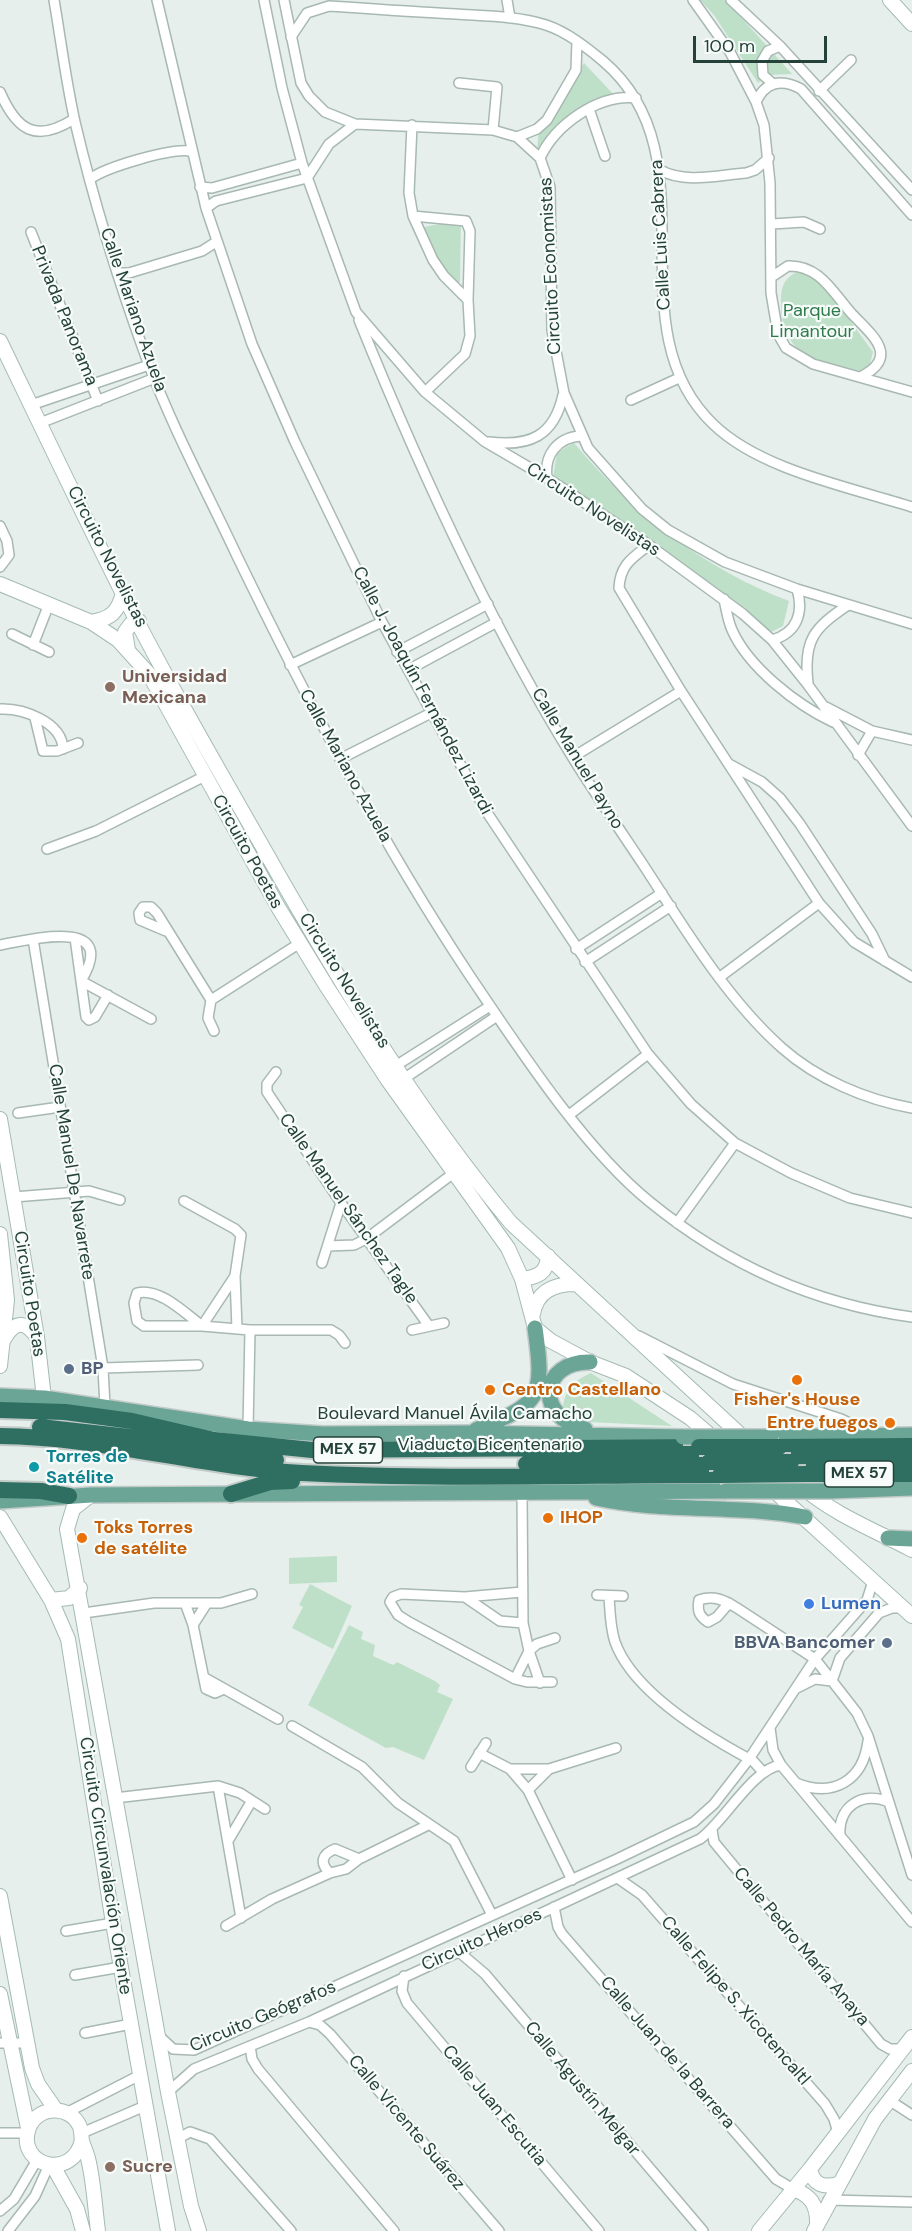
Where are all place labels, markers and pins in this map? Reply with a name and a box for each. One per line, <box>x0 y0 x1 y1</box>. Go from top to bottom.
place label: Universidad Mexicana <box>122 666 227 708</box>
marker: Universidad Mexicana <box>103 680 117 694</box>
place label: BP <box>81 1358 104 1380</box>
marker: BP <box>62 1362 76 1376</box>
marker: Fisher's House <box>790 1373 804 1387</box>
place label: Centro Castellano <box>502 1379 661 1401</box>
marker: Centro Castellano <box>483 1383 497 1397</box>
place label: Fisher's House <box>734 1389 860 1411</box>
place label: Entre fuegos <box>767 1412 878 1434</box>
marker: Entre fuegos <box>883 1416 897 1430</box>
place label: Torres de Satélite <box>46 1446 128 1488</box>
marker: Torres de Satélite <box>27 1460 41 1474</box>
place label: IHOP <box>560 1507 603 1529</box>
marker: IHOP <box>541 1511 555 1525</box>
place label: Toks Torres de satélite <box>94 1517 193 1559</box>
marker: Toks Torres de satélite <box>75 1531 89 1545</box>
place label: Lumen <box>821 1593 881 1615</box>
marker: Lumen <box>802 1597 816 1611</box>
place label: BBVA Bancomer <box>734 1632 875 1654</box>
marker: BBVA Bancomer <box>880 1636 894 1650</box>
place label: Sucre <box>122 2156 173 2178</box>
marker: Sucre <box>103 2160 117 2174</box>

